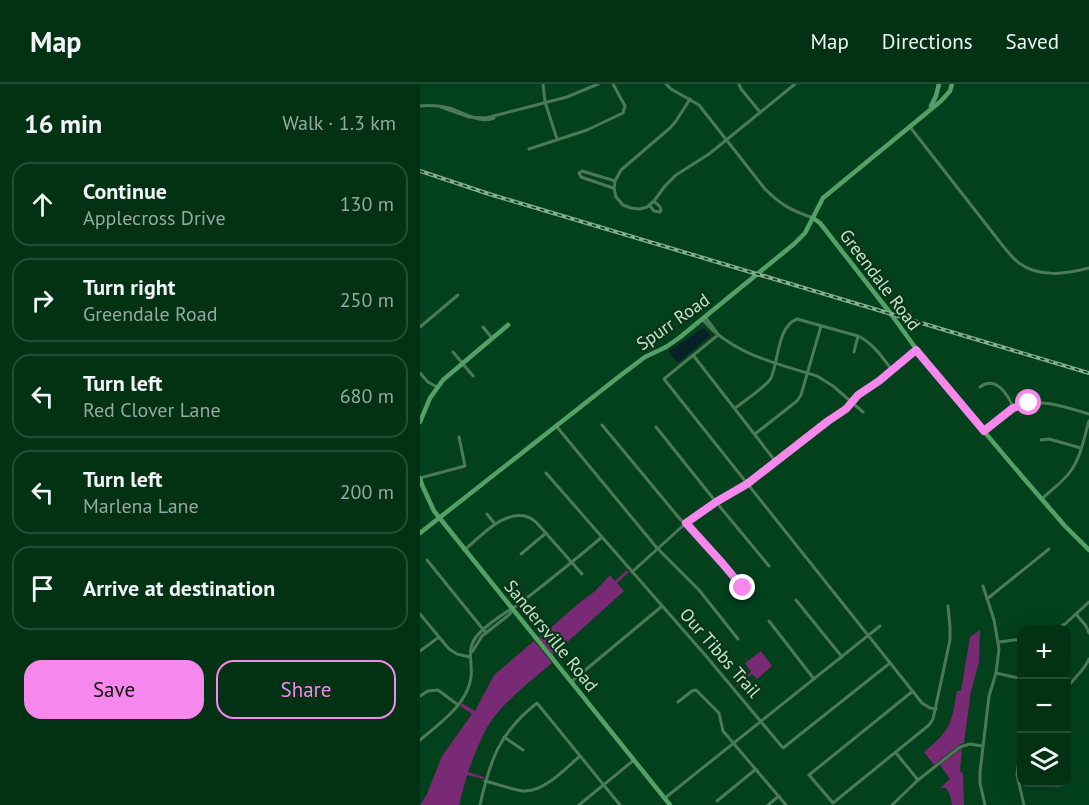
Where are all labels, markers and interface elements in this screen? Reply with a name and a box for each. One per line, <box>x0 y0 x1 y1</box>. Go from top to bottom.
text: Map <box>30 23 81 60</box>
text: Map <box>810 28 849 55</box>
text: Directions <box>882 28 973 55</box>
text: Saved <box>1006 28 1059 55</box>
text: 16 min <box>24 107 102 140</box>
text: Walk · 1.3 km <box>282 110 396 136</box>
text: Continue <box>83 177 167 205</box>
icon: ahead <box>26 188 59 221</box>
text: 130 m <box>340 191 394 217</box>
text: Applecross Drive <box>83 205 226 231</box>
street label: Greendale Road <box>835 224 926 335</box>
text: Turn right <box>83 273 175 301</box>
icon: right <box>26 284 59 317</box>
text: 250 m <box>340 287 394 313</box>
street label: Spurr Road <box>632 288 714 355</box>
text: Greendale Road <box>83 301 217 327</box>
text: Turn left <box>83 369 163 397</box>
icon: left <box>26 380 59 413</box>
text: 680 m <box>340 383 394 409</box>
route start <box>1015 389 1041 415</box>
text: Red Clover Lane <box>83 397 221 423</box>
text: Turn left <box>83 465 163 493</box>
icon: left <box>26 476 59 509</box>
text: 200 m <box>340 479 394 505</box>
text: Marlena Lane <box>83 493 199 519</box>
icon: arrive <box>26 572 59 605</box>
text: Arrive at destination <box>83 574 275 602</box>
route end <box>729 574 755 600</box>
street label: Sandersville Road <box>499 575 603 696</box>
street label: Our Tibbs Trail <box>675 603 766 703</box>
map controls <box>1017 625 1071 787</box>
button: + <box>1017 625 1071 679</box>
button: Save <box>24 660 204 719</box>
button: Share <box>216 660 396 719</box>
button: − <box>1017 679 1071 733</box>
button: layers <box>1017 733 1071 787</box>

